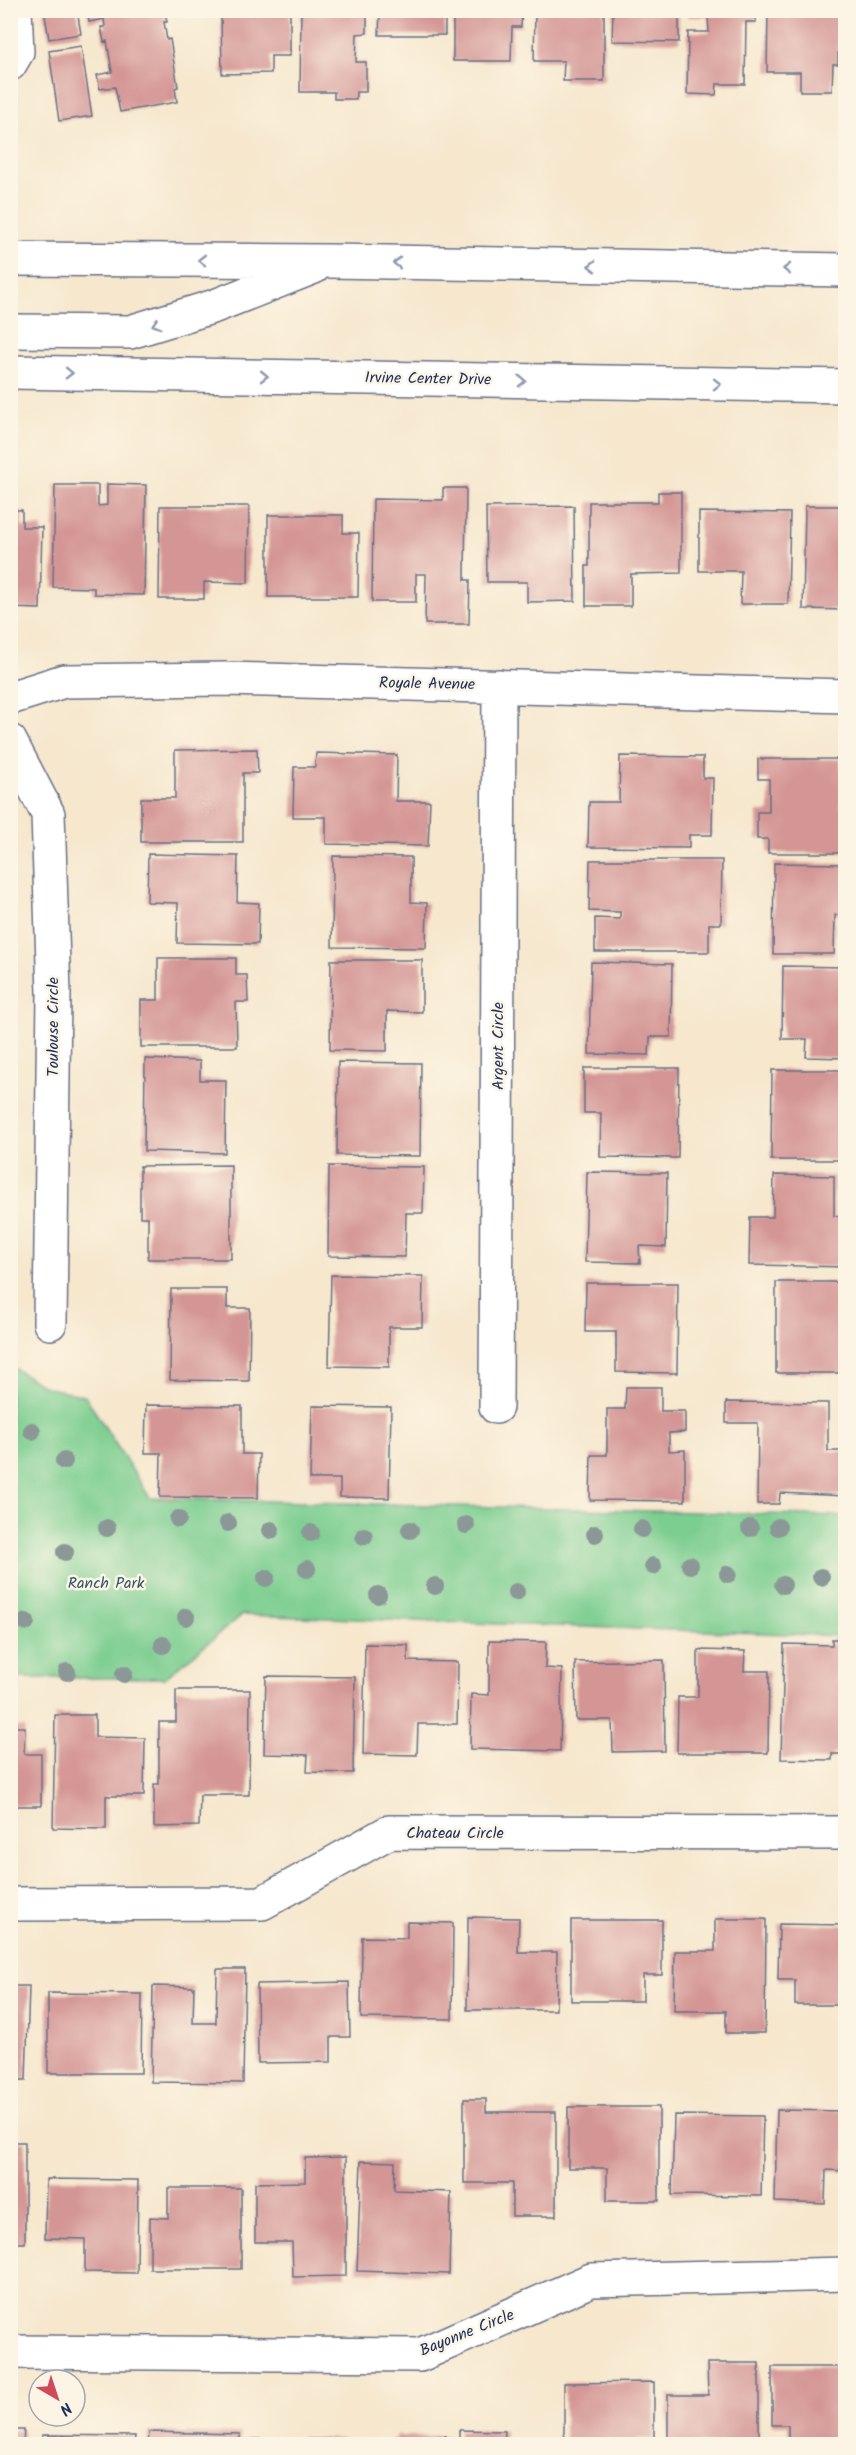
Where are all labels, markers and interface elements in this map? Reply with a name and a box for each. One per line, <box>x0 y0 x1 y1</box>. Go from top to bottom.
one-way arrow <box>198 254 207 267</box>
one-way arrow <box>393 256 402 269</box>
one-way arrow <box>588 260 597 272</box>
one-way arrow <box>783 263 792 275</box>
one-way arrow <box>151 317 162 329</box>
street label: Irvine Center Drive <box>364 365 492 393</box>
one-way arrow <box>64 367 73 379</box>
one-way arrow <box>259 370 268 383</box>
one-way arrow <box>517 375 526 387</box>
one-way arrow <box>712 378 721 390</box>
street label: Royale Avenue <box>379 671 475 697</box>
street label: Toulouse Circle <box>41 977 66 1077</box>
street label: Argent Circle <box>486 1002 511 1090</box>
park label: Ranch Park <box>68 1571 145 1596</box>
street label: Chateau Circle <box>406 1821 504 1846</box>
street label: Bayonne Circle <box>416 2303 518 2363</box>
north arrow <box>27 2368 87 2428</box>
text: N <box>54 2396 77 2421</box>

